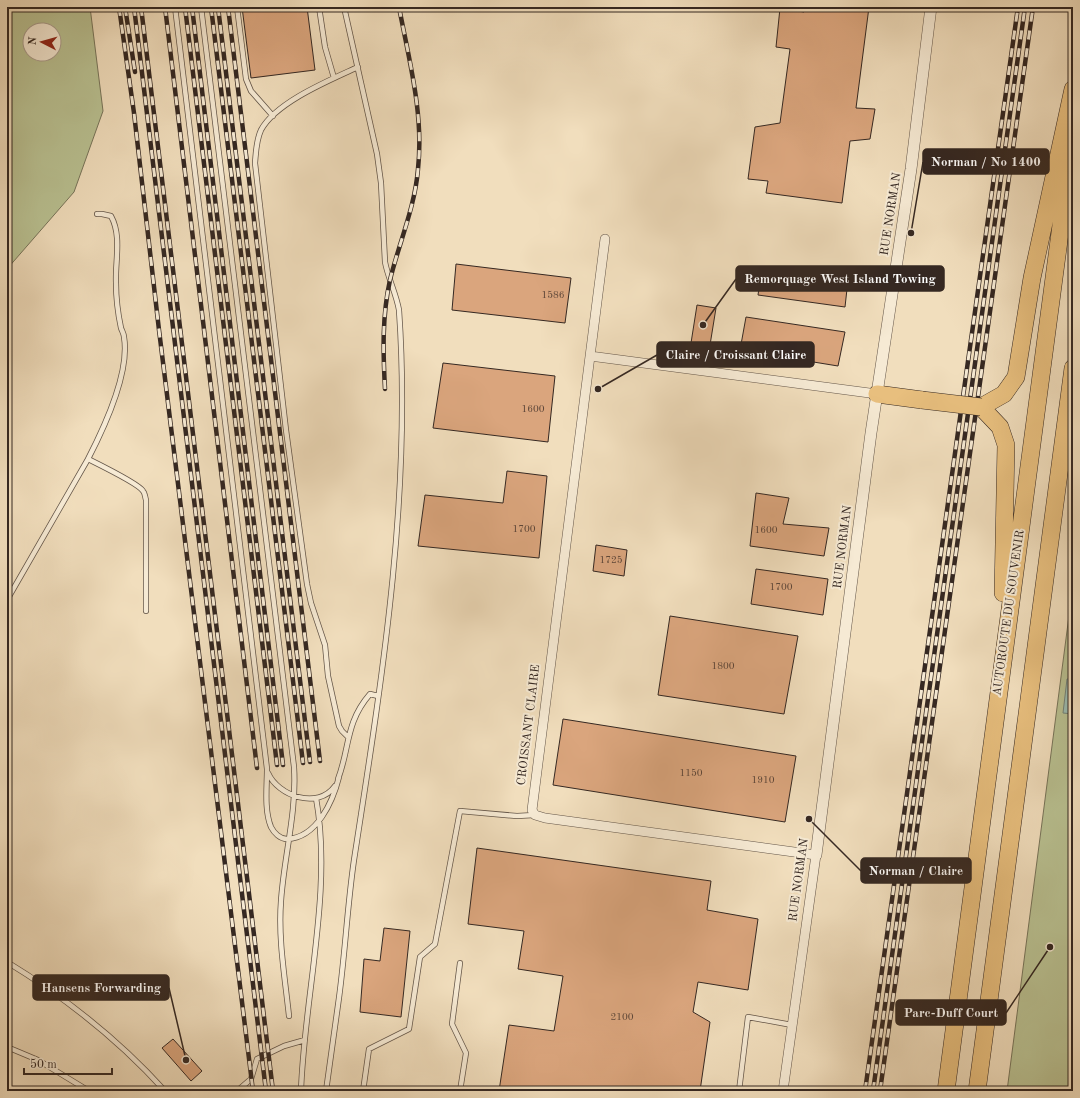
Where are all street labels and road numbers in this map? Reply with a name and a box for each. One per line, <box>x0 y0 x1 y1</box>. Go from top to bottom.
street label: RUE NORMAN <box>879 172 903 256</box>
street label: RUE NORMAN <box>832 505 854 589</box>
street label: AUTOROUTE DU SOUVENIR <box>991 529 1027 697</box>
street label: CROISSANT CLAIRE <box>516 664 542 786</box>
street label: RUE NORMAN <box>787 838 811 922</box>

